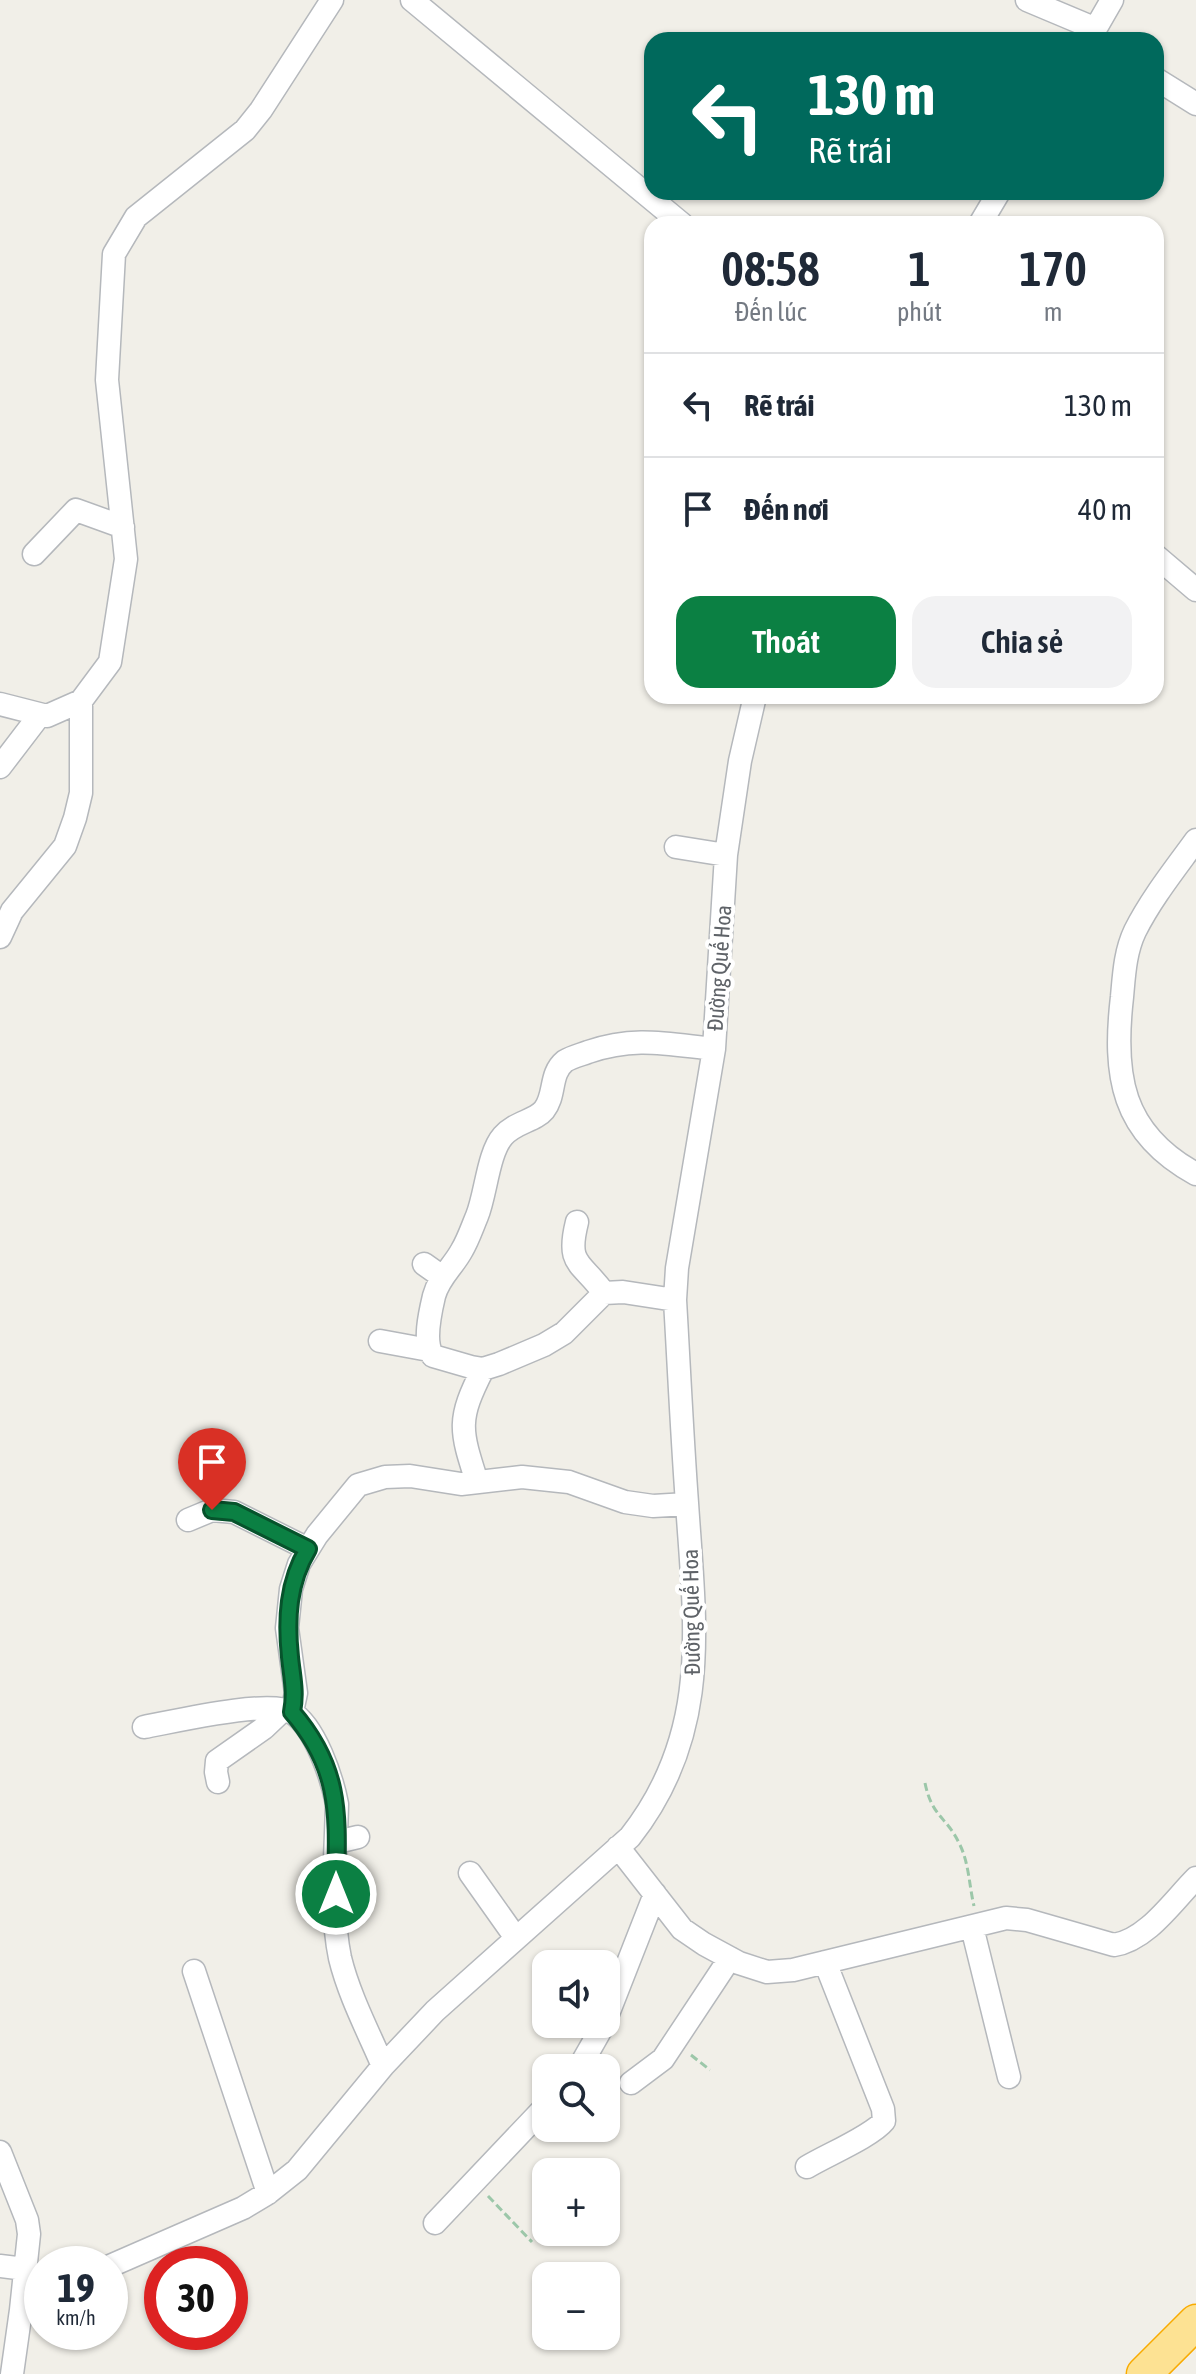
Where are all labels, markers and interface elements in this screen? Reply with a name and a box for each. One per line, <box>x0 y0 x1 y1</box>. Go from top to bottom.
text: 130 m <box>808 63 935 127</box>
icon: left <box>676 64 780 168</box>
text: Rẽ trái <box>808 129 893 171</box>
text: 08:58 <box>721 241 820 296</box>
text: 1 <box>908 241 931 296</box>
text: 170 <box>1019 241 1087 296</box>
text: Đến lúc <box>735 297 806 327</box>
text: phút <box>897 297 942 327</box>
text: m <box>1044 297 1062 327</box>
icon: left <box>676 383 720 427</box>
text: Rẽ trái <box>744 388 814 422</box>
text: 130 m <box>1064 388 1132 422</box>
icon: arrive <box>676 487 720 531</box>
text: Đến nơi <box>744 492 829 526</box>
text: 40 m <box>1078 492 1132 526</box>
button: Thoát <box>676 596 896 688</box>
button: Chia sẻ <box>912 596 1132 688</box>
street label: Đường Quế Hoa <box>702 904 736 1032</box>
pin <box>178 1428 246 1510</box>
icon: arrive <box>190 1440 234 1484</box>
street label: Đường Quế Hoa <box>677 1549 705 1675</box>
position arrow <box>294 1852 378 1936</box>
map controls <box>532 1950 620 2350</box>
button: sound <box>532 1950 620 2038</box>
button: search <box>532 2054 620 2142</box>
button: + <box>532 2158 620 2246</box>
speed limit sign: 30 <box>144 2246 248 2350</box>
button: − <box>532 2262 620 2350</box>
text: 19 <box>57 2265 95 2310</box>
text: km/h <box>56 2306 96 2329</box>

